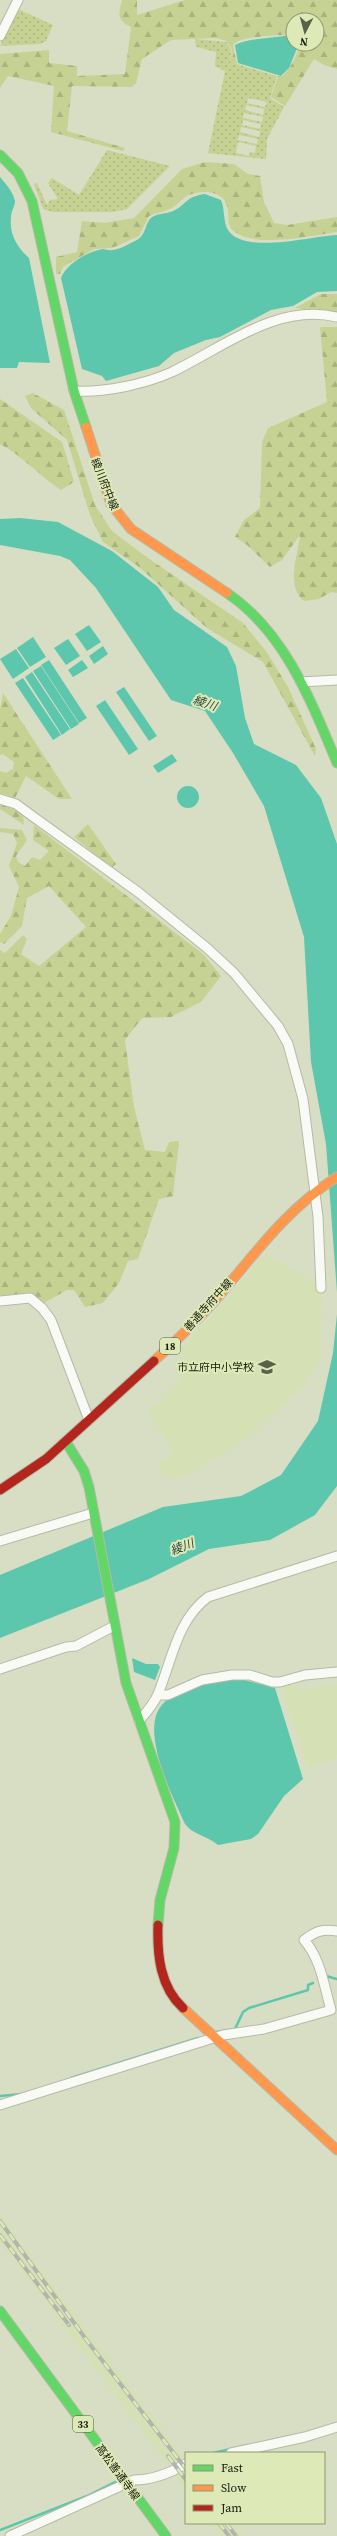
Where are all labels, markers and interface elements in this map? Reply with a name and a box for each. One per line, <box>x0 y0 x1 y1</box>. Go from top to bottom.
north arrow <box>285 12 325 52</box>
text: N <box>299 34 309 49</box>
street label: 綾川府中線 <box>87 456 122 512</box>
water label: 綾川 <box>191 692 221 715</box>
street label: 善通寺府中線 <box>181 1276 236 1335</box>
road number: 18 <box>160 1338 180 1354</box>
school or university icon: 市立府中小学校 <box>257 1357 277 1377</box>
place label: 市立府中小学校 <box>177 1360 254 1375</box>
water label: 綾川 <box>168 1535 198 1559</box>
road number: 33 <box>73 2416 93 2432</box>
street label: 高松善通寺線 <box>92 2441 143 2503</box>
legend <box>185 2452 325 2524</box>
text: Fast <box>221 2460 243 2476</box>
text: Slow <box>221 2480 247 2496</box>
text: Jam <box>220 2500 242 2516</box>

